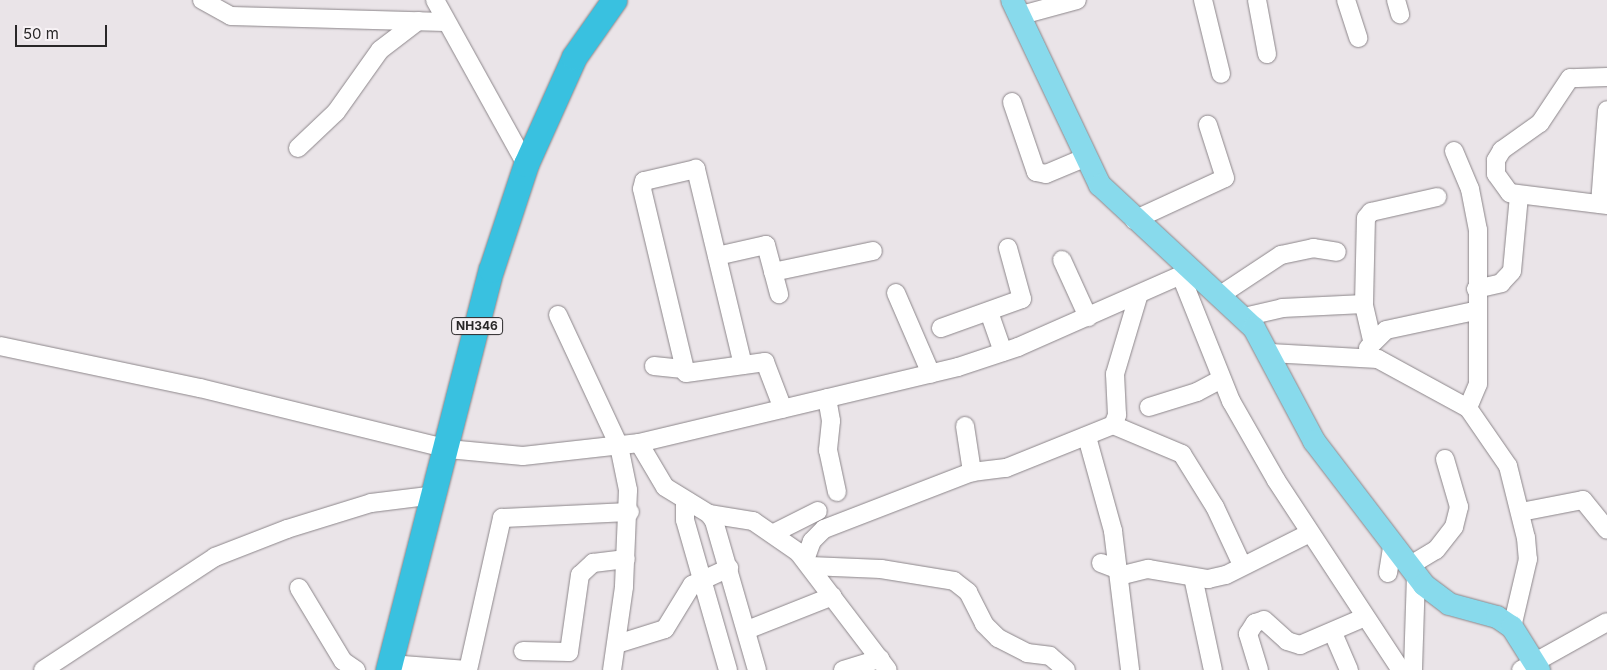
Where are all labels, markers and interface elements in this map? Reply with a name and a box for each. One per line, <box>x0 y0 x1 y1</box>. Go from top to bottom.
scale bar <box>18 15 110 47</box>
text: 50 m <box>23 24 59 43</box>
road number: NH346 <box>451 316 503 336</box>

